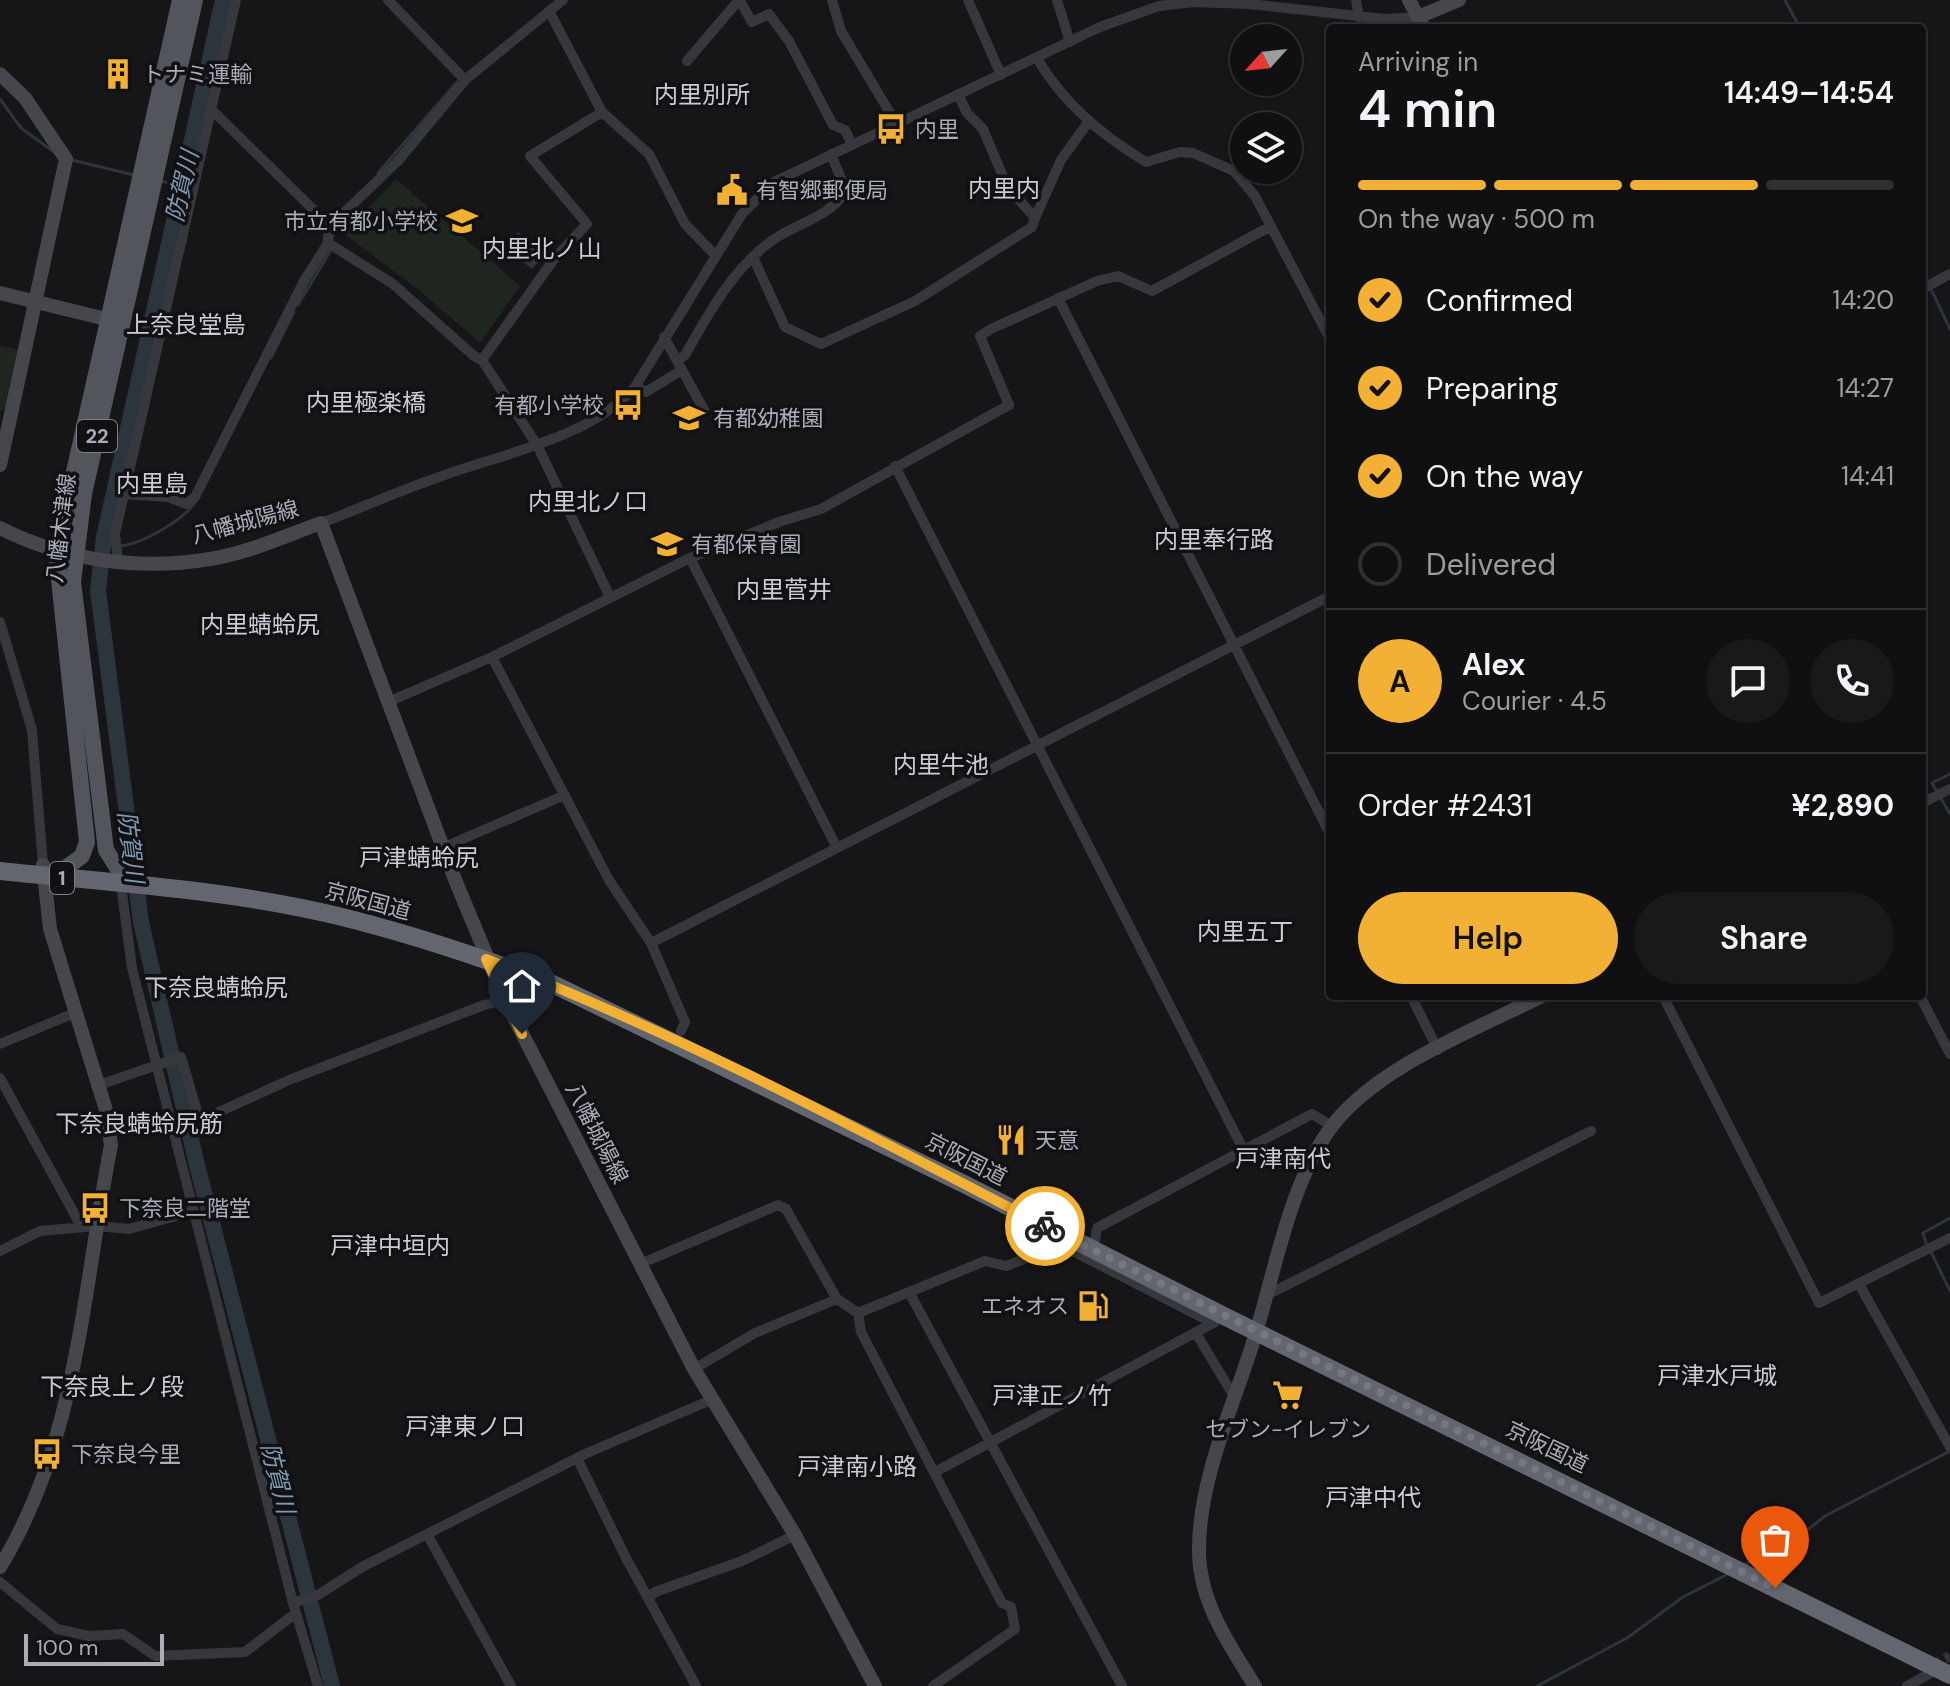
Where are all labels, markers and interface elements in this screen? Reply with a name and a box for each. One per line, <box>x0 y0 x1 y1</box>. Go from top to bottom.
north arrow <box>1230 24 1302 96</box>
map controls <box>1230 24 1302 184</box>
text: Arriving in <box>1358 45 1478 79</box>
building icon: トナミ運輸 <box>101 57 135 91</box>
place label: トナミ運輸 <box>142 60 252 89</box>
text: 14:49–14:54 <box>1724 73 1894 112</box>
text: 4 min <box>1358 75 1497 143</box>
district label: 内里別所 <box>654 79 750 110</box>
bus stop icon: 内里 <box>874 112 908 146</box>
button: layers <box>1230 112 1302 184</box>
place label: 内里 <box>915 115 959 144</box>
water label: 防賀川 <box>159 145 206 225</box>
public building icon: 有智郷郵便局 <box>715 173 749 207</box>
district label: 内里内 <box>968 173 1040 204</box>
place label: 有智郷郵便局 <box>756 176 888 205</box>
text: On the way · 500 m <box>1358 202 1595 236</box>
school or university icon: 市立有都小学校 <box>445 204 479 238</box>
place label: 市立有都小学校 <box>284 207 438 236</box>
district label: 内里北ノ山 <box>482 233 602 264</box>
icon: check <box>1358 278 1402 322</box>
text: Confirmed <box>1426 281 1573 320</box>
text: 14:20 <box>1832 283 1894 317</box>
district label: 上奈良堂島 <box>126 309 246 340</box>
icon: check <box>1358 366 1402 410</box>
text: Preparing <box>1426 369 1558 408</box>
text: 14:27 <box>1836 371 1894 405</box>
district label: 内里極楽橋 <box>306 387 426 418</box>
bus stop icon: 有都小学校 <box>611 388 645 422</box>
place label: 有都小学校 <box>494 391 604 420</box>
school or university icon: 有都幼稚園 <box>672 401 706 435</box>
place label: 有都幼稚園 <box>713 404 823 433</box>
road number: 22 <box>77 420 117 452</box>
icon: check <box>1358 454 1402 498</box>
text: On the way <box>1426 457 1583 496</box>
text: 14:41 <box>1841 459 1894 493</box>
district label: 内里島 <box>116 468 188 499</box>
street label: 八幡木津線 <box>40 472 82 584</box>
district label: 内里北ノ口 <box>528 486 648 517</box>
street label: 八幡城陽線 <box>188 494 302 550</box>
district label: 内里奉行路 <box>1154 524 1274 555</box>
school or university icon: 有都保育園 <box>650 527 684 561</box>
place label: 有都保育園 <box>691 530 801 559</box>
text: Delivered <box>1426 545 1556 584</box>
district label: 内里菅井 <box>736 574 832 605</box>
district label: 内里蜻蛉尻 <box>200 609 320 640</box>
button: chat <box>1706 639 1790 723</box>
button: phone <box>1810 639 1894 723</box>
text: Alex <box>1462 645 1525 684</box>
text: A <box>1389 662 1411 701</box>
text: Courier · 4.5 <box>1462 684 1607 718</box>
district label: 内里牛池 <box>893 749 989 780</box>
text: Order #2431 <box>1358 786 1532 825</box>
text: ¥2,890 <box>1791 786 1894 825</box>
water label: 防賀川 <box>111 809 151 888</box>
district label: 戸津蜻蛉尻 <box>359 842 479 873</box>
road number: 1 <box>50 862 74 894</box>
street label: 京阪国道 <box>322 876 414 926</box>
button: Help <box>1358 892 1618 984</box>
button: Share <box>1634 892 1894 984</box>
district label: 内里五丁 <box>1197 916 1293 947</box>
pin <box>488 952 556 1034</box>
icon: home <box>500 964 544 1008</box>
district label: 下奈良蜻蛉尻 <box>144 972 288 1003</box>
street label: 八幡城陽線 <box>559 1077 635 1189</box>
district label: 下奈良蜻蛉尻筋 <box>55 1108 223 1139</box>
restaurant icon: 天意 <box>994 1123 1028 1157</box>
street label: 京阪国道 <box>920 1126 1012 1192</box>
place label: 天意 <box>1035 1126 1079 1155</box>
district label: 戸津南代 <box>1235 1143 1331 1174</box>
courier <box>1005 1186 1085 1266</box>
bus stop icon: 下奈良二階堂 <box>78 1191 112 1225</box>
place label: 下奈良二階堂 <box>119 1194 251 1223</box>
icon: bike <box>1023 1204 1067 1248</box>
district label: 戸津中垣内 <box>330 1230 450 1261</box>
fuel station icon: エネオス <box>1076 1289 1110 1323</box>
place label: エネオス <box>981 1292 1069 1321</box>
district label: 戸津水戸城 <box>1657 1360 1777 1391</box>
district label: 下奈良上ノ段 <box>40 1371 184 1402</box>
supermarket icon: セブン-イレブン <box>1271 1378 1305 1412</box>
district label: 戸津正ノ竹 <box>992 1380 1112 1411</box>
district label: 戸津東ノ口 <box>405 1411 525 1442</box>
place label: セブン-イレブン <box>1205 1415 1371 1444</box>
street label: 京阪国道 <box>1501 1415 1593 1479</box>
bus stop icon: 下奈良今里 <box>30 1437 64 1471</box>
water label: 防賀川 <box>254 1439 302 1520</box>
place label: 下奈良今里 <box>71 1440 181 1469</box>
district label: 戸津南小路 <box>797 1451 917 1482</box>
district label: 戸津中代 <box>1325 1482 1421 1513</box>
pin <box>1741 1506 1809 1588</box>
icon: bag <box>1753 1518 1797 1562</box>
scale bar <box>24 1630 164 1666</box>
text: 100 m <box>36 1633 98 1662</box>

